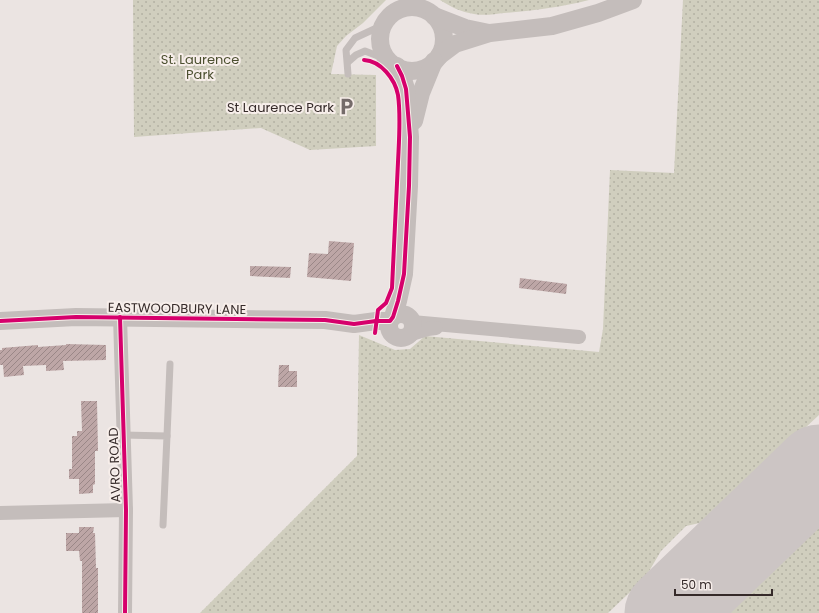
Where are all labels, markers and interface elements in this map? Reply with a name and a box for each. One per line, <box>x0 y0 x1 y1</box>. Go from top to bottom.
park label: St. Laurence Park <box>161 50 239 84</box>
parking icon: St Laurence Park <box>337 97 357 117</box>
place label: St Laurence Park <box>227 98 334 117</box>
street label: EASTWOODBURY LANE <box>108 298 246 319</box>
street label: AVRO ROAD <box>104 427 125 503</box>
scale bar <box>675 571 772 597</box>
text: 50 m <box>681 576 712 593</box>

